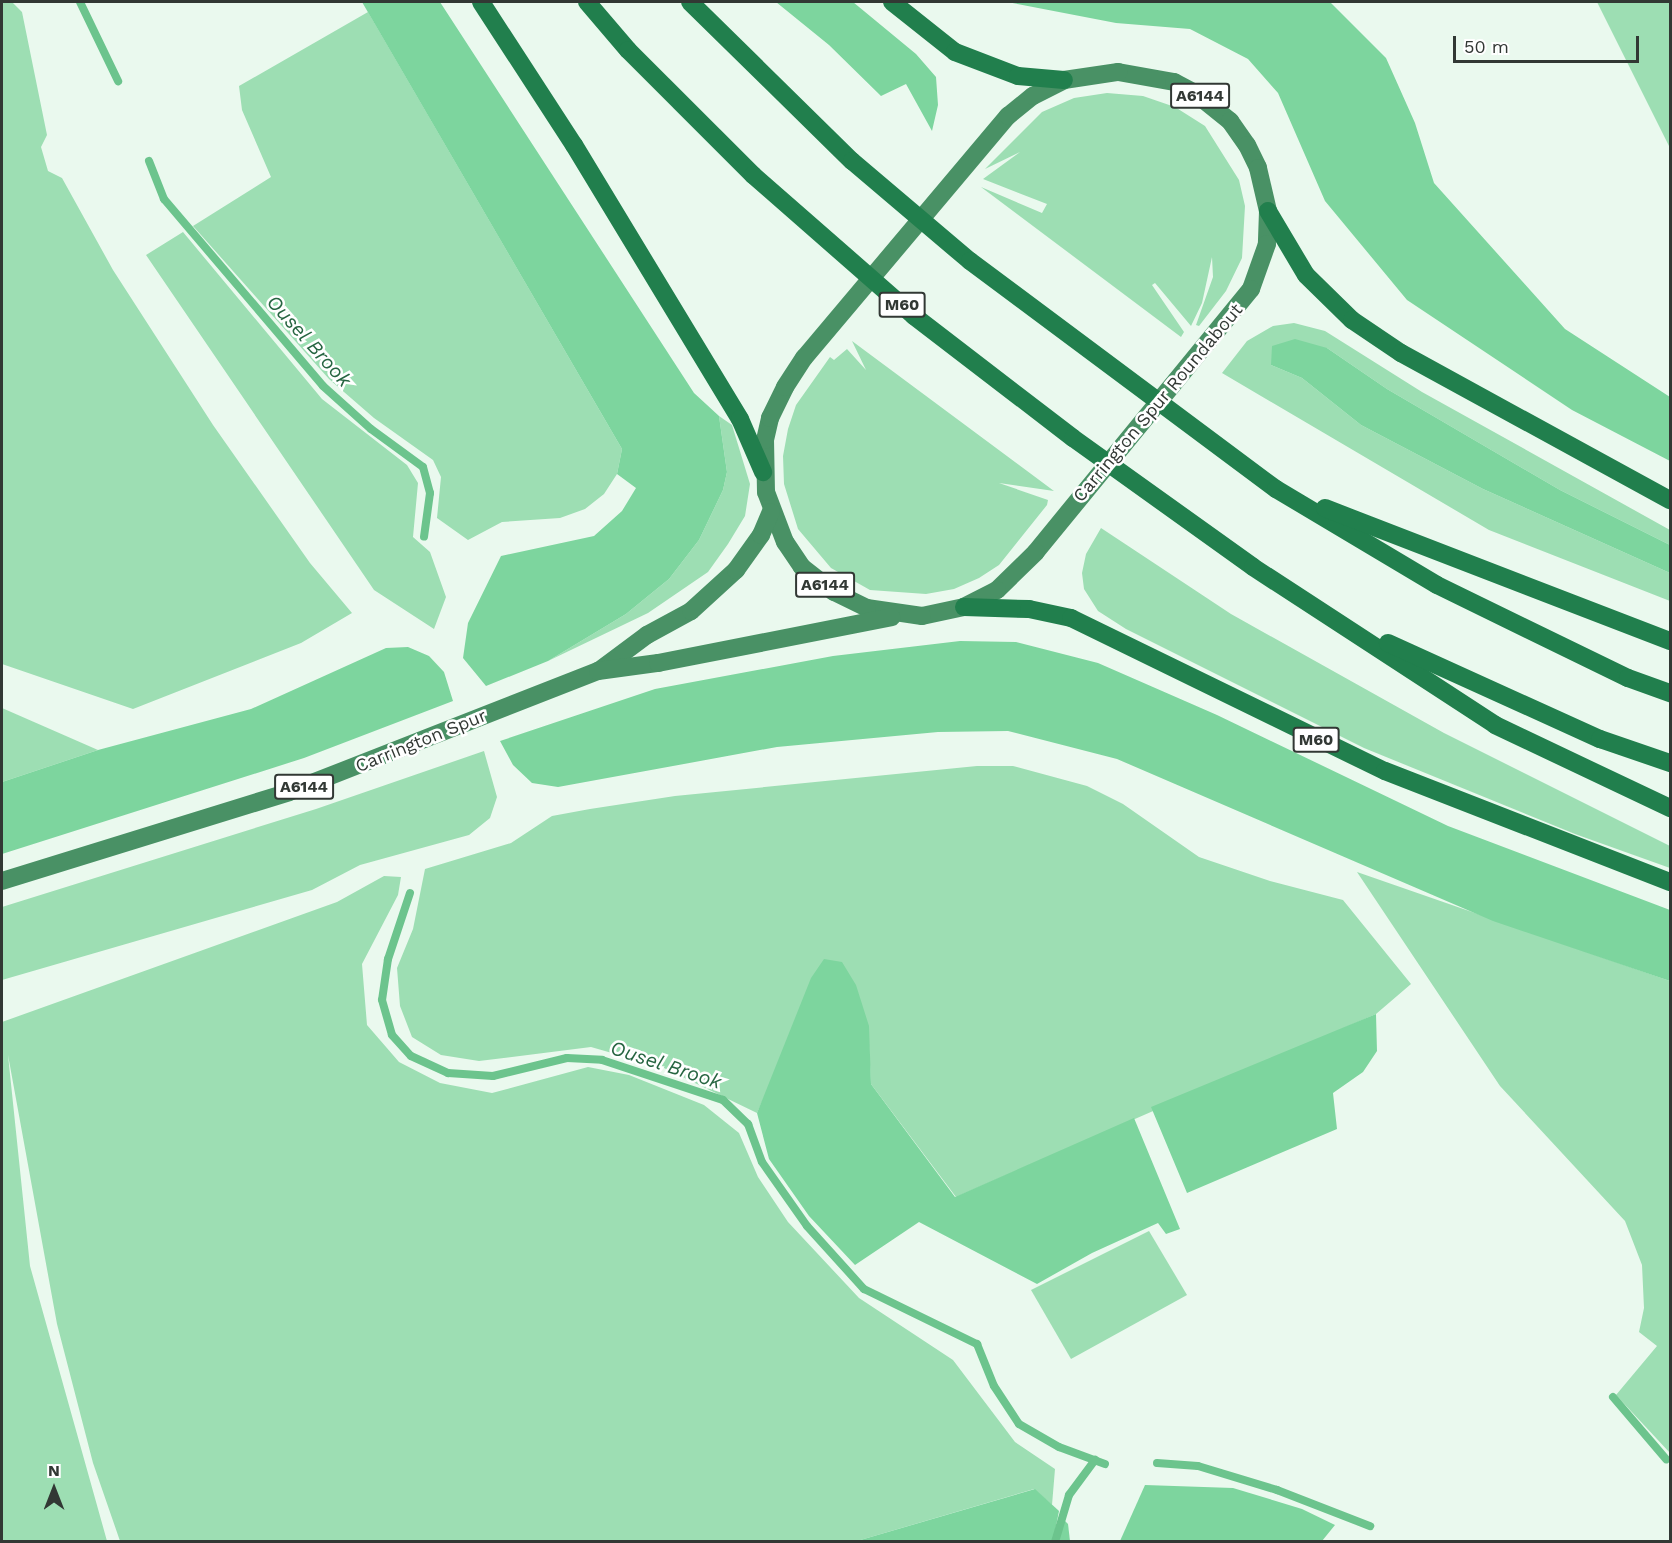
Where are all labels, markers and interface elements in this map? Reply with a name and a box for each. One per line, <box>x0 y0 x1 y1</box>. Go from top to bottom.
scale bar <box>1456 24 1642 62</box>
text: 50 m <box>1464 36 1509 57</box>
road number: A6144 <box>1170 83 1230 109</box>
water label: Ousel Brook <box>261 290 357 392</box>
road number: M60 <box>878 292 926 318</box>
street label: Carrington Spur Roundabout <box>1069 299 1247 507</box>
road number: A6144 <box>795 572 855 598</box>
street label: Carrington Spur <box>352 705 490 777</box>
road number: M60 <box>1292 727 1340 753</box>
road number: A6144 <box>274 774 334 800</box>
water label: Ousel Brook <box>607 1036 725 1094</box>
north arrow <box>24 1459 84 1519</box>
text: N <box>48 1461 60 1480</box>

